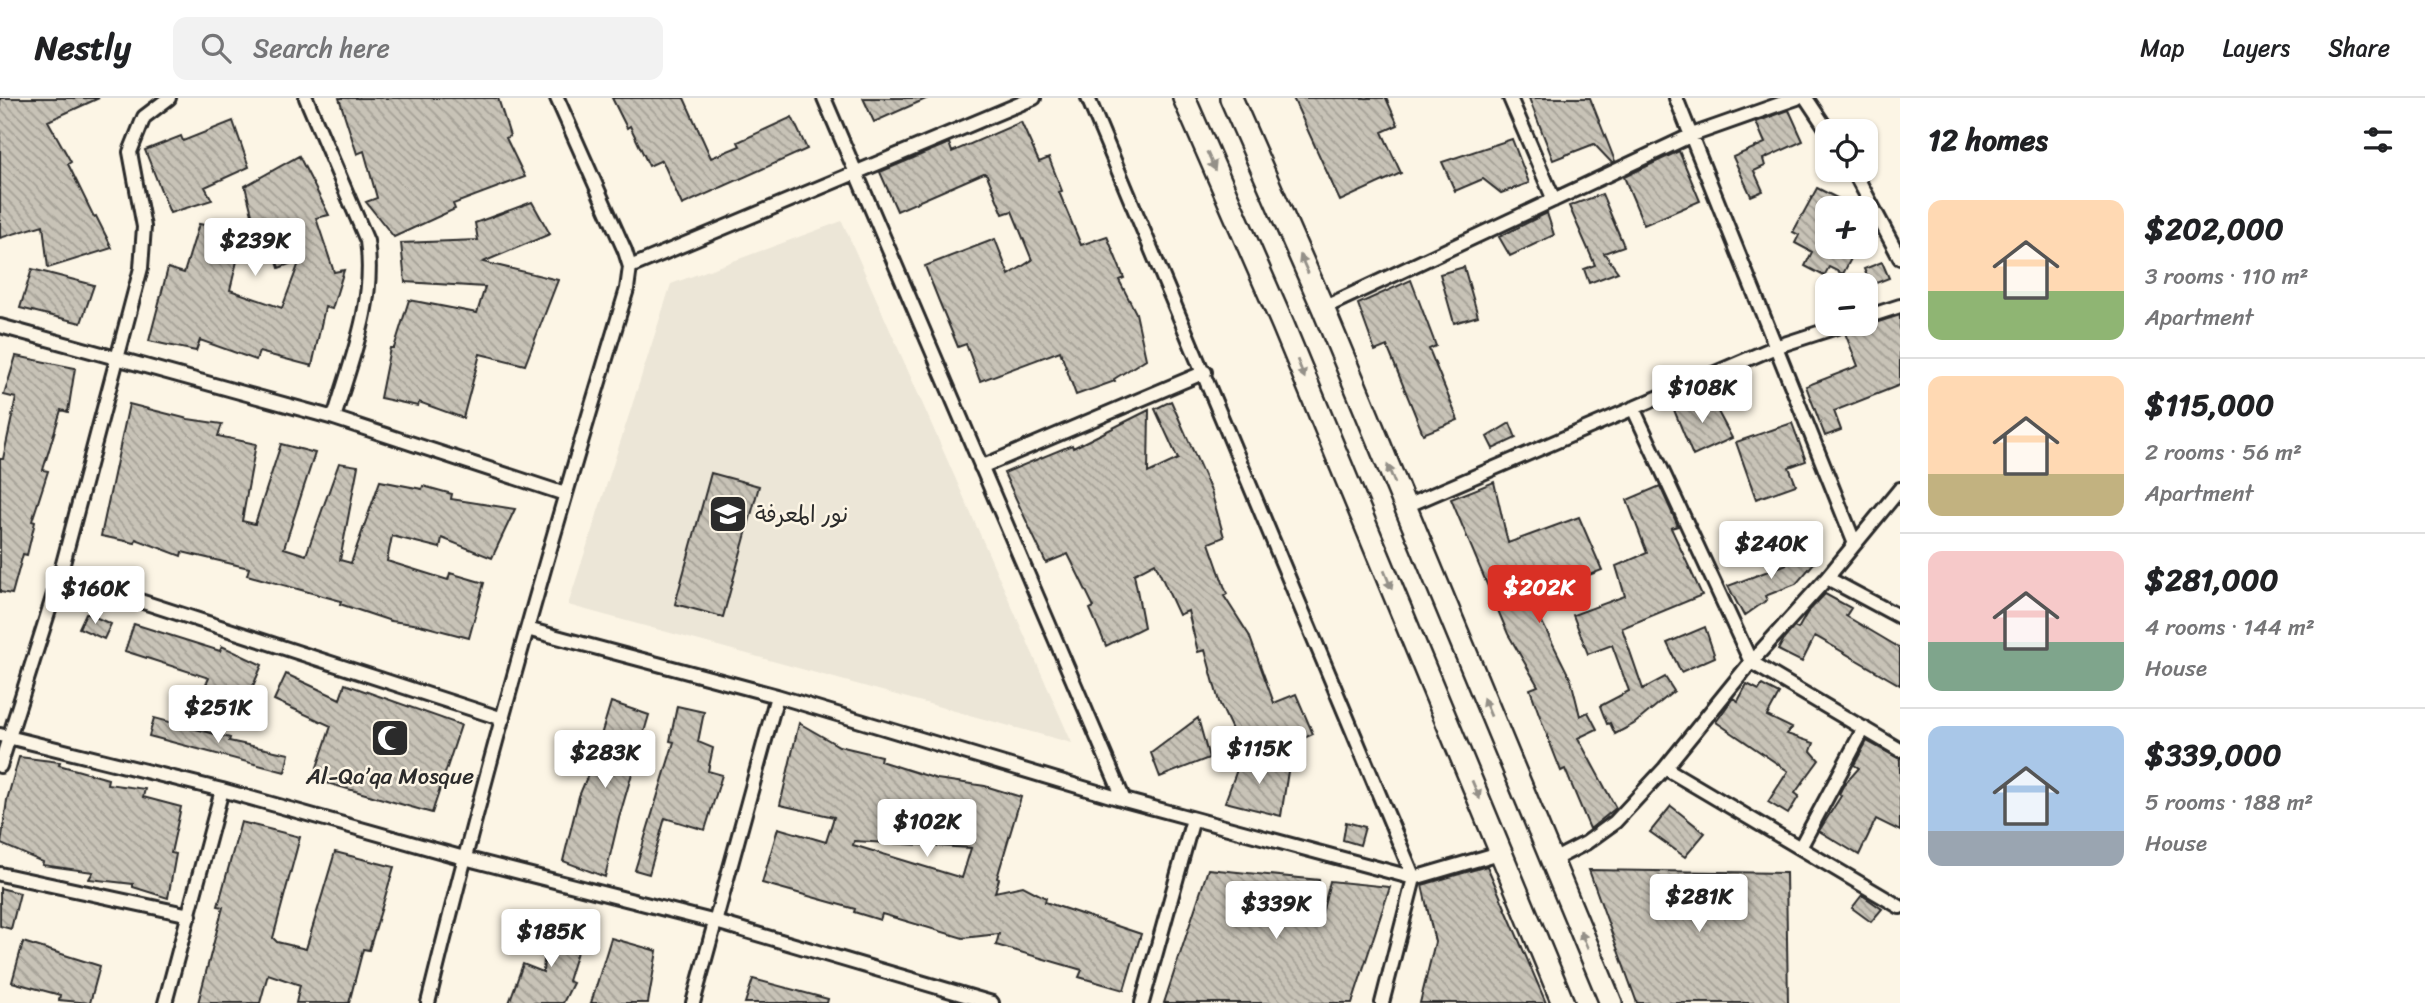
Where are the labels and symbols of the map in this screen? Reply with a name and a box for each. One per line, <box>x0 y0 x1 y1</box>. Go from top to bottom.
one-way arrow <box>1206 150 1217 171</box>
pin: $239K <box>206 218 304 278</box>
one-way arrow <box>1298 254 1309 275</box>
one-way arrow <box>1296 359 1307 380</box>
pin: $108K <box>1653 366 1751 425</box>
one-way arrow <box>1386 464 1397 485</box>
school or university icon: نور المعرفة <box>707 493 749 535</box>
place label: نور المعرفة <box>755 494 848 535</box>
pin: $240K <box>1722 522 1820 581</box>
pin: $160K <box>46 566 144 626</box>
pin: $202K <box>1490 566 1588 625</box>
one-way arrow <box>1382 570 1393 591</box>
pin: $251K <box>169 686 267 745</box>
one-way arrow <box>1482 697 1493 718</box>
mosque icon: Al-Qa’qa Mosque <box>369 717 411 759</box>
pin: $115K <box>1210 726 1308 786</box>
pin: $283K <box>556 730 654 790</box>
place label: Al-Qa’qa Mosque <box>305 756 474 797</box>
one-way arrow <box>1470 779 1481 800</box>
pin: $102K <box>878 800 976 859</box>
pin: $281K <box>1650 874 1748 934</box>
pin: $339K <box>1227 882 1325 941</box>
pin: $185K <box>502 910 600 969</box>
one-way arrow <box>1578 930 1589 951</box>

